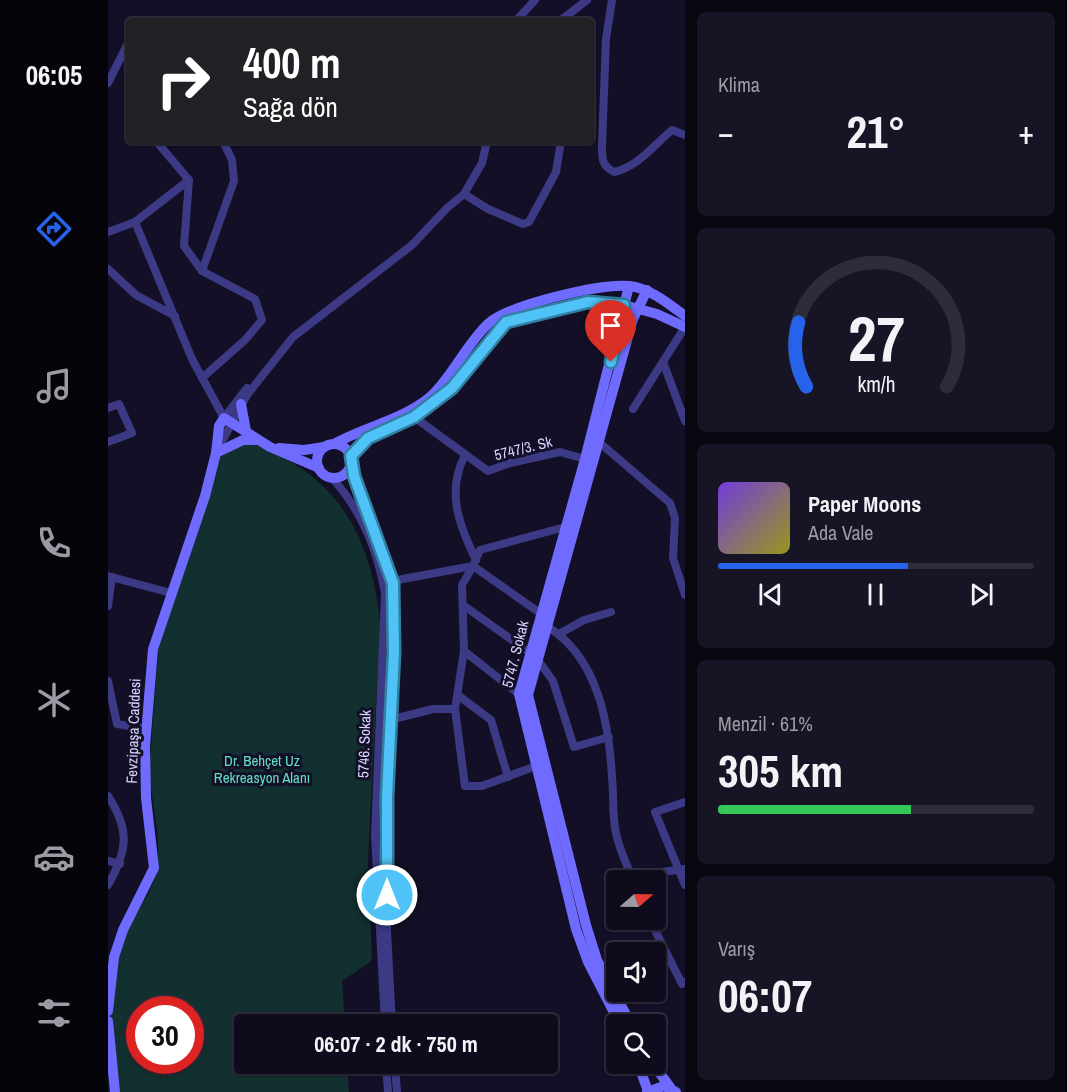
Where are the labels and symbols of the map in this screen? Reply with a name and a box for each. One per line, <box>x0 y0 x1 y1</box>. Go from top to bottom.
pin <box>585 300 636 362</box>
street label: 5747/3. Sk <box>492 430 555 465</box>
street label: 5747. Sokak <box>497 617 534 690</box>
street label: Fevzipaşa Caddesi <box>121 678 145 784</box>
street label: 5746. Sokak <box>352 709 376 779</box>
park label: Dr. Behçet Uz Rekreasyon Alanı <box>214 750 310 788</box>
position arrow <box>355 863 419 927</box>
north arrow <box>606 870 666 930</box>
speed limit sign: 30 <box>126 996 204 1074</box>

